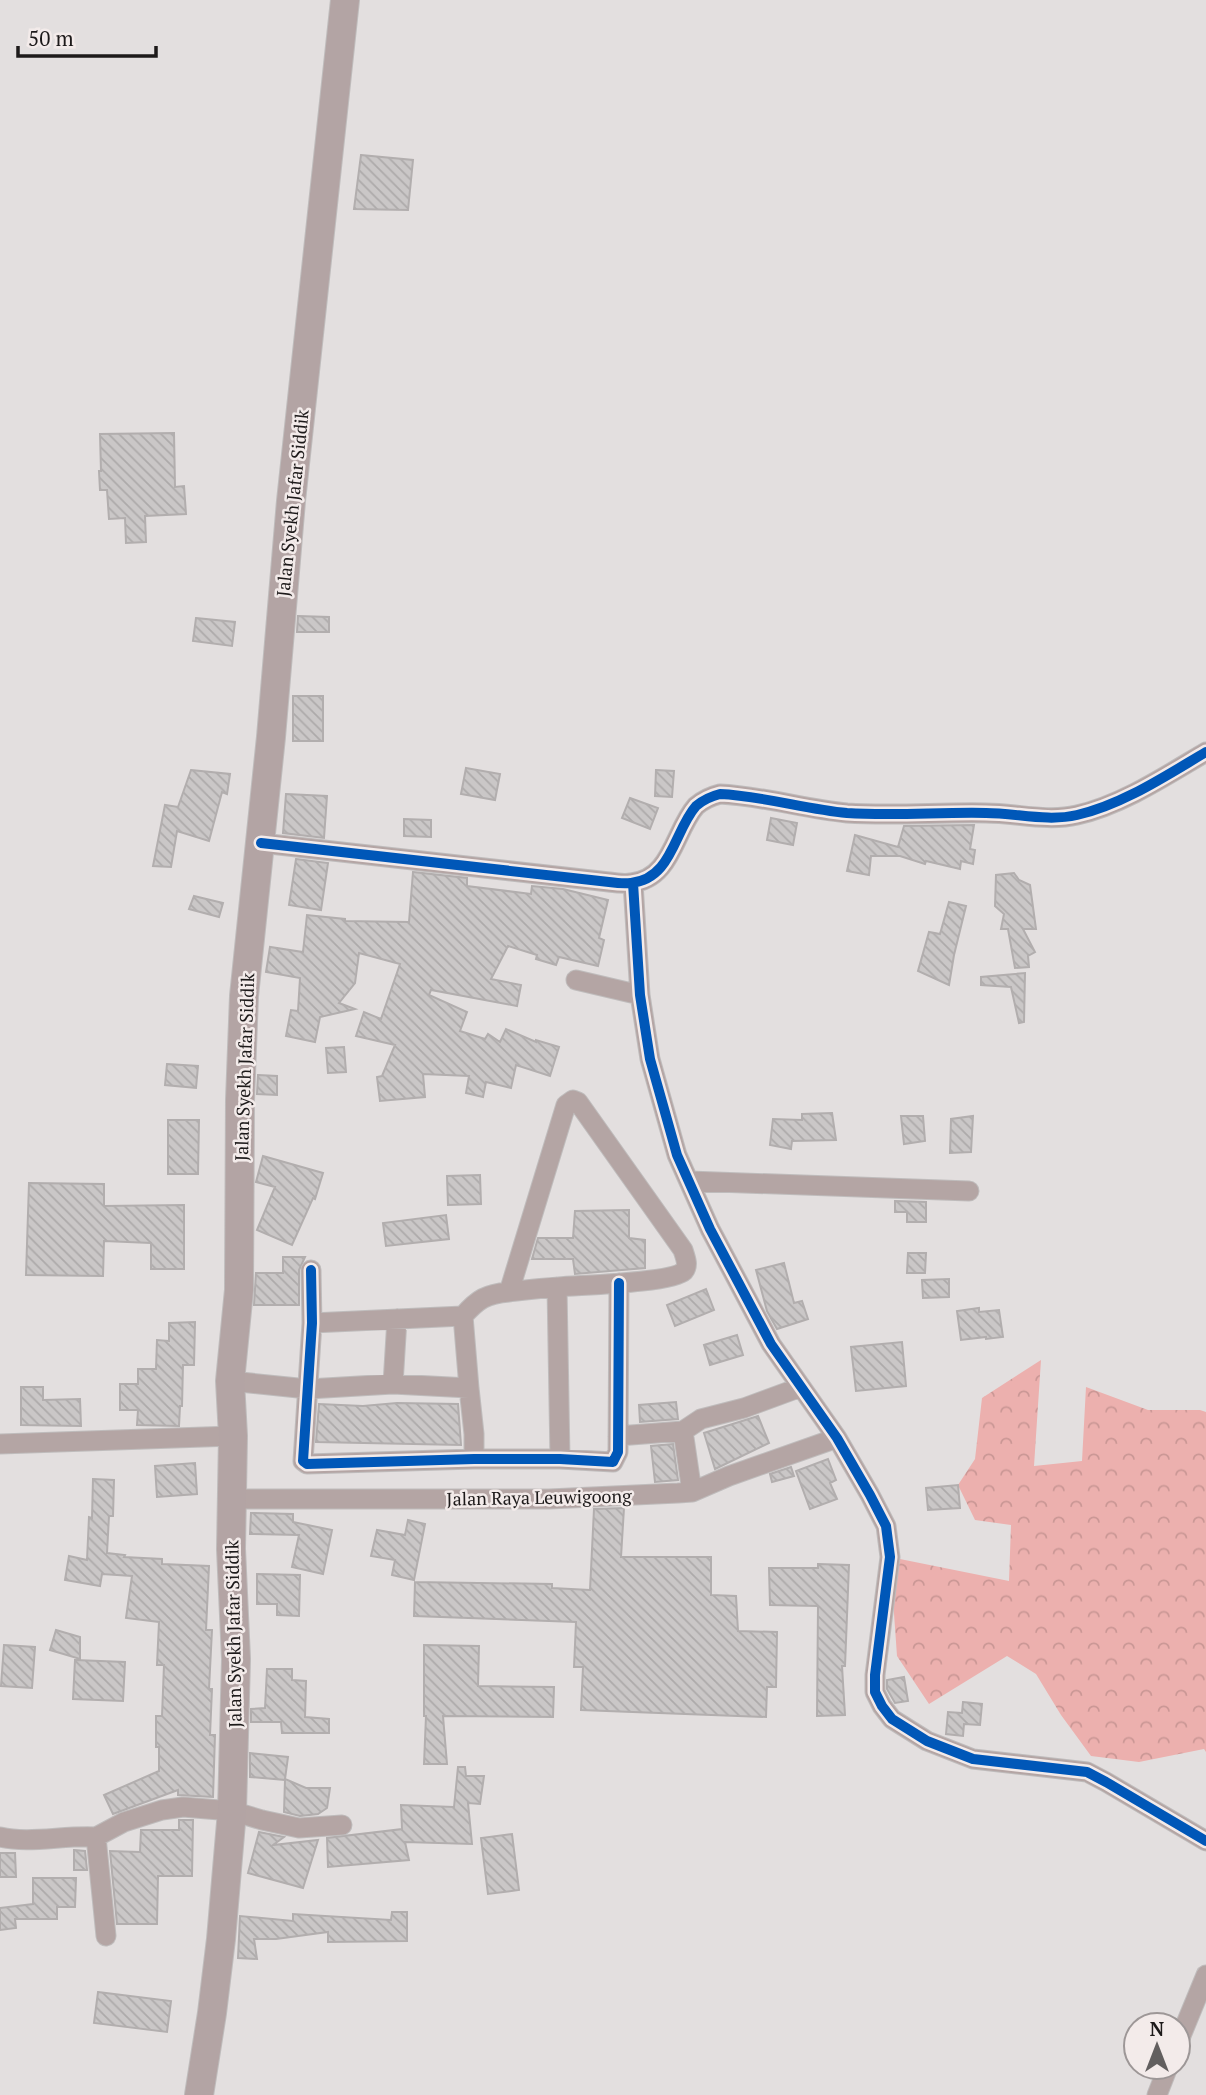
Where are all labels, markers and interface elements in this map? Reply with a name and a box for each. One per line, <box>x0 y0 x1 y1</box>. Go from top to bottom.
scale bar <box>18 14 156 58</box>
text: 50 m <box>28 24 74 52</box>
street label: Jalan Syekh Jafar Siddik <box>270 408 314 598</box>
street label: Jalan Syekh Jafar Siddik <box>229 972 259 1161</box>
street label: Jalan Raya Leuwigoong <box>446 1483 632 1511</box>
street label: Jalan Syekh Jafar Siddik <box>219 1539 247 1728</box>
north arrow <box>1122 2011 1192 2081</box>
text: N <box>1150 2016 1165 2041</box>

